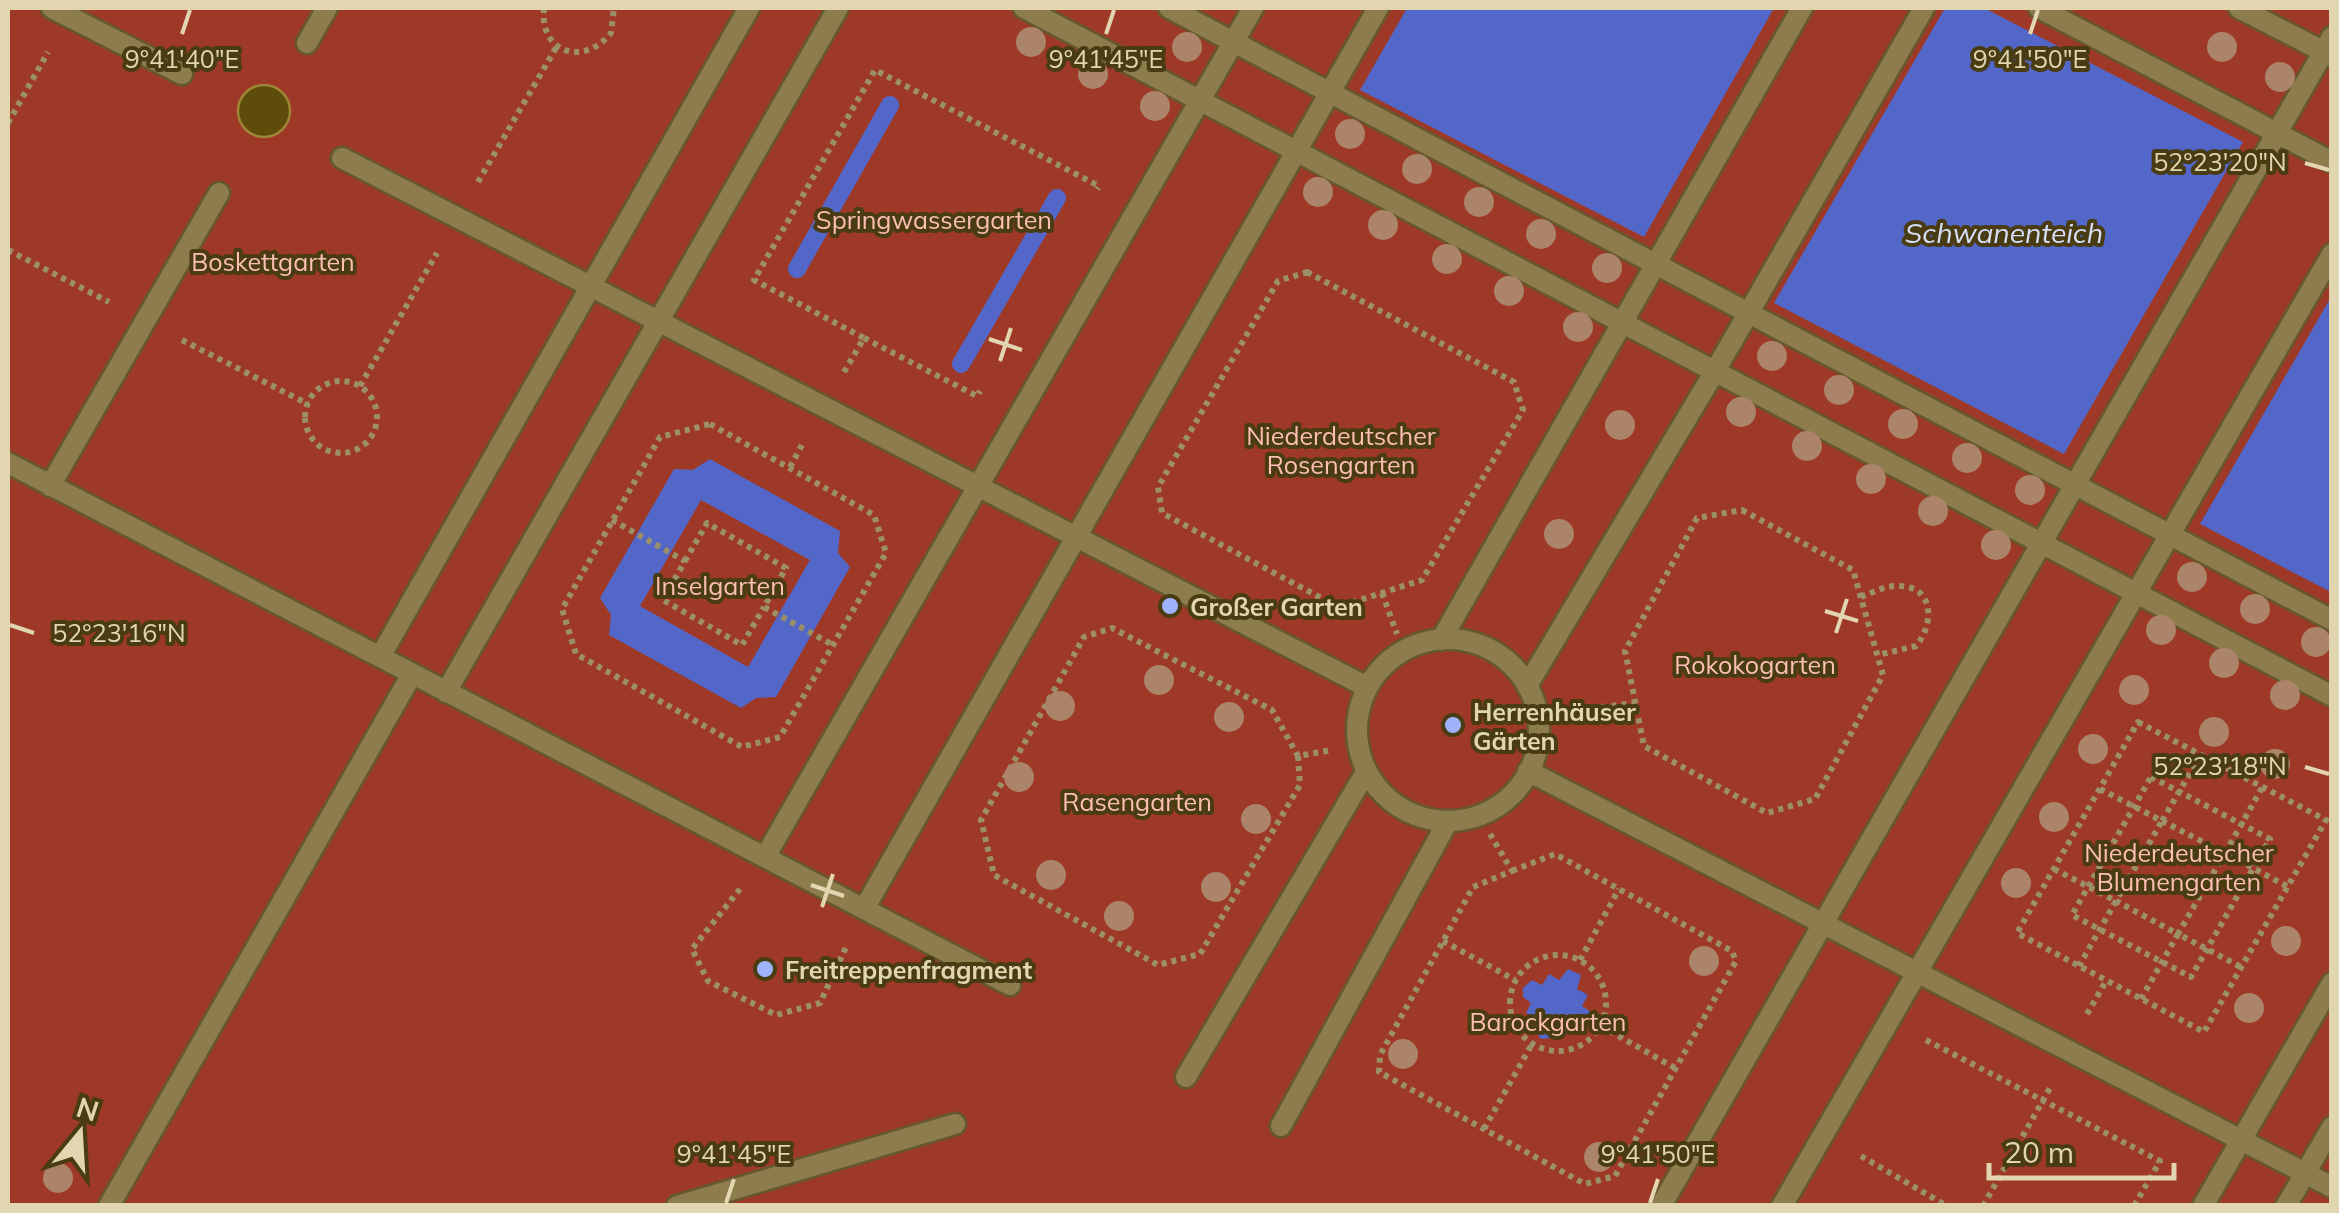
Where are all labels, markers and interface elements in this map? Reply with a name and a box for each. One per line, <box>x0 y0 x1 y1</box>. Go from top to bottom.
text: 9°41'40"E <box>125 43 239 74</box>
text: 9°41'45"E <box>1049 43 1163 74</box>
text: 9°41'50"E <box>1973 43 2087 74</box>
text: 52°23'20"N <box>2153 146 2287 177</box>
park label: Springwassergarten <box>816 204 1052 235</box>
water label: Schwanenteich <box>1905 215 2103 250</box>
park label: Boskettgarten <box>191 246 355 277</box>
park label: Niederdeutscher Rosengarten <box>1246 420 1436 480</box>
park label: Inselgarten <box>655 570 785 601</box>
place label: Großer Garten <box>1190 591 1363 622</box>
marker: Großer Garten <box>1159 595 1181 617</box>
text: 52°23'16"N <box>52 617 186 648</box>
park label: Rokokogarten <box>1674 649 1836 680</box>
place label: Herrenhäuser Gärten <box>1473 696 1636 756</box>
marker: Herrenhäuser Gärten <box>1442 714 1464 736</box>
text: 52°23'18"N <box>2153 750 2287 781</box>
park label: Rasengarten <box>1062 786 1212 817</box>
park label: Niederdeutscher Blumengarten <box>2084 837 2274 897</box>
place label: Freitreppenfragment <box>785 954 1033 985</box>
marker: Freitreppenfragment <box>754 958 776 980</box>
park label: Barockgarten <box>1470 1006 1626 1037</box>
north arrow <box>30 1083 130 1183</box>
text: N <box>72 1089 103 1129</box>
scale bar <box>1989 1118 2174 1180</box>
text: 20 m <box>2004 1133 2074 1171</box>
text: 9°41'45"E <box>677 1138 791 1169</box>
text: 9°41'50"E <box>1601 1138 1715 1169</box>

